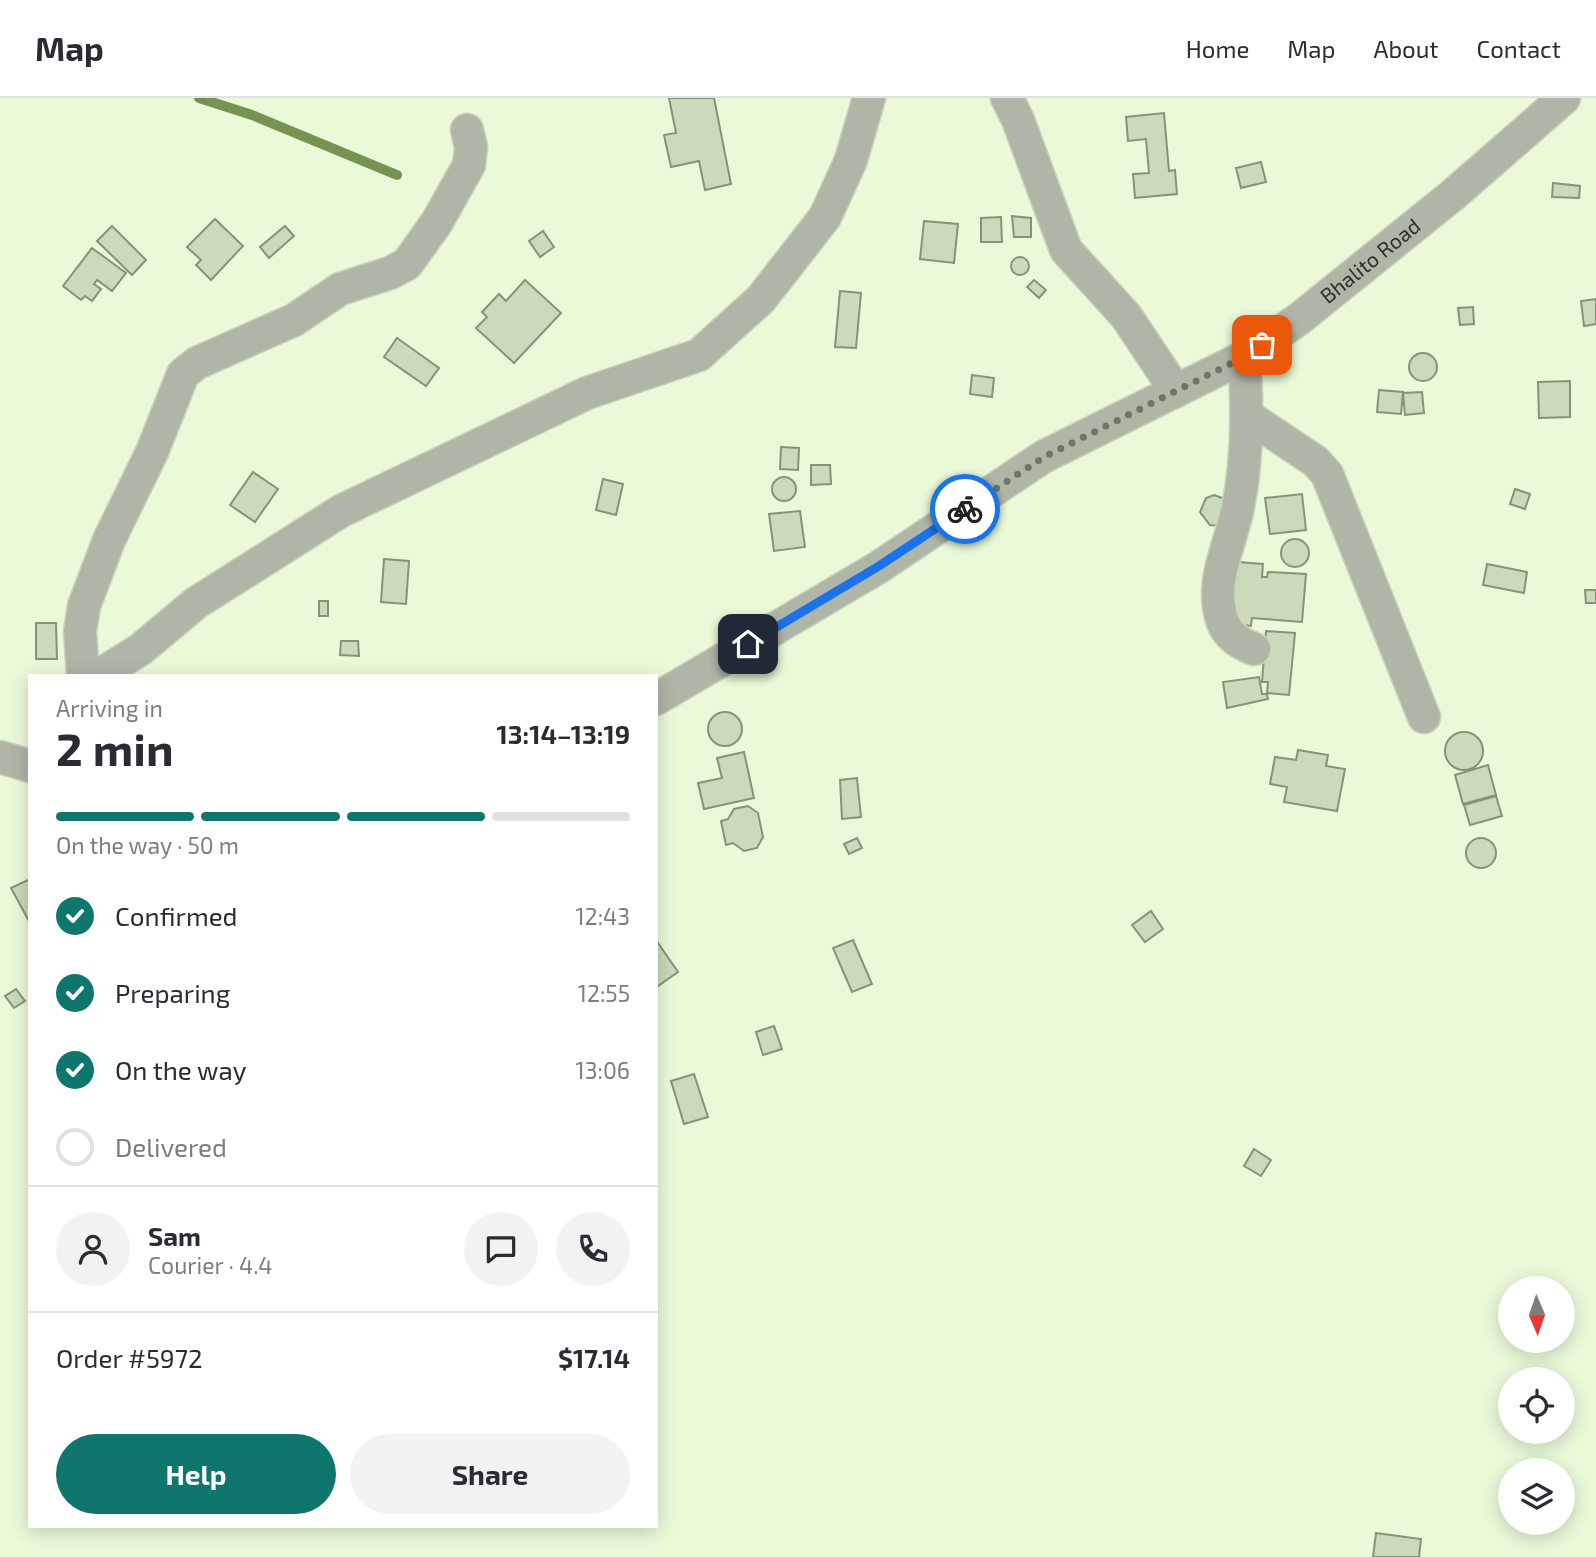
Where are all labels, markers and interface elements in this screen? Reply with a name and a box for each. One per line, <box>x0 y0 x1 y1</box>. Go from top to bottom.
text: Map <box>35 28 104 68</box>
text: Home <box>1186 34 1249 63</box>
text: Map <box>1287 34 1335 63</box>
text: About <box>1373 34 1439 63</box>
text: Contact <box>1477 34 1561 63</box>
street label: Bhalito Road <box>1315 212 1425 308</box>
pin <box>1232 315 1292 375</box>
icon: bag <box>1243 326 1281 364</box>
courier <box>930 474 1000 544</box>
icon: bike <box>946 490 984 528</box>
pin <box>718 614 778 674</box>
icon: home <box>729 625 767 663</box>
text: Arriving in <box>56 694 163 722</box>
text: 13:14–13:19 <box>497 718 630 749</box>
text: 2 min <box>56 720 174 775</box>
text: On the way · 50 m <box>56 831 239 859</box>
icon: check <box>56 897 94 935</box>
text: Confirmed <box>115 900 238 931</box>
text: 12:43 <box>576 902 630 930</box>
icon: check <box>56 974 94 1012</box>
text: Preparing <box>115 977 230 1008</box>
text: 12:55 <box>578 979 630 1007</box>
icon: check <box>56 1051 94 1089</box>
text: On the way <box>115 1054 246 1085</box>
text: 13:06 <box>576 1056 630 1084</box>
text: Delivered <box>115 1131 227 1162</box>
button: person <box>56 1212 130 1286</box>
button: chat <box>464 1212 538 1286</box>
button: phone <box>556 1212 630 1286</box>
text: Sam <box>148 1220 201 1251</box>
text: Courier · 4.4 <box>148 1251 272 1279</box>
north arrow <box>1498 1276 1575 1353</box>
map controls <box>1498 1276 1575 1535</box>
text: Order #5972 <box>56 1342 203 1373</box>
text: $17.14 <box>558 1342 630 1373</box>
button: locate <box>1498 1367 1575 1444</box>
button: Help <box>56 1434 336 1514</box>
button: Share <box>350 1434 630 1514</box>
button: layers <box>1498 1458 1575 1535</box>

